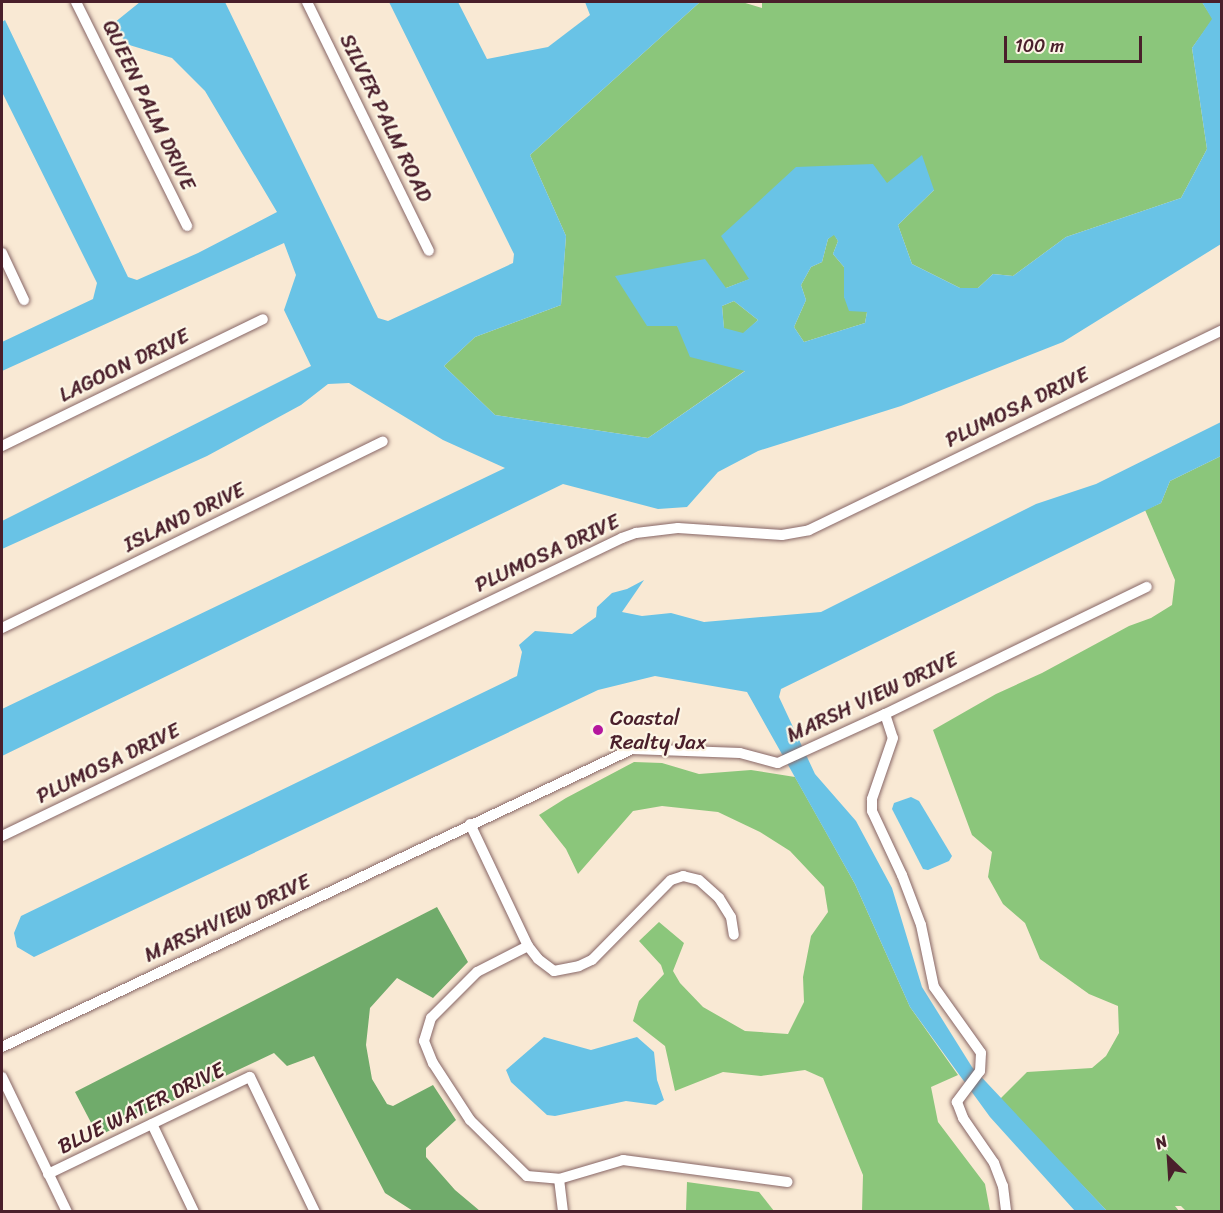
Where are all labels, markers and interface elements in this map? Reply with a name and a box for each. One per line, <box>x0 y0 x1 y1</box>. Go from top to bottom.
street label: QUEEN PALM DRIVE <box>97 16 201 194</box>
scale bar <box>1007 24 1145 62</box>
street label: SILVER PALM ROAD <box>335 30 437 206</box>
text: 100 m <box>1015 30 1064 62</box>
street label: LAGOON DRIVE <box>55 323 193 407</box>
street label: PLUMOSA DRIVE <box>941 361 1093 453</box>
street label: ISLAND DRIVE <box>118 476 250 558</box>
street label: PLUMOSA DRIVE <box>471 508 623 598</box>
street label: MARSH VIEW DRIVE <box>782 646 962 748</box>
place label: Coastal Realty Jax <box>610 705 707 755</box>
street label: PLUMOSA DRIVE <box>32 717 184 809</box>
marker: Coastal Realty Jax <box>591 723 605 737</box>
street label: MARSHVIEW DRIVE <box>140 868 314 968</box>
street label: BLUE WATER DRIVE <box>54 1057 228 1159</box>
text: N <box>1150 1127 1172 1158</box>
north arrow <box>1139 1129 1199 1189</box>

